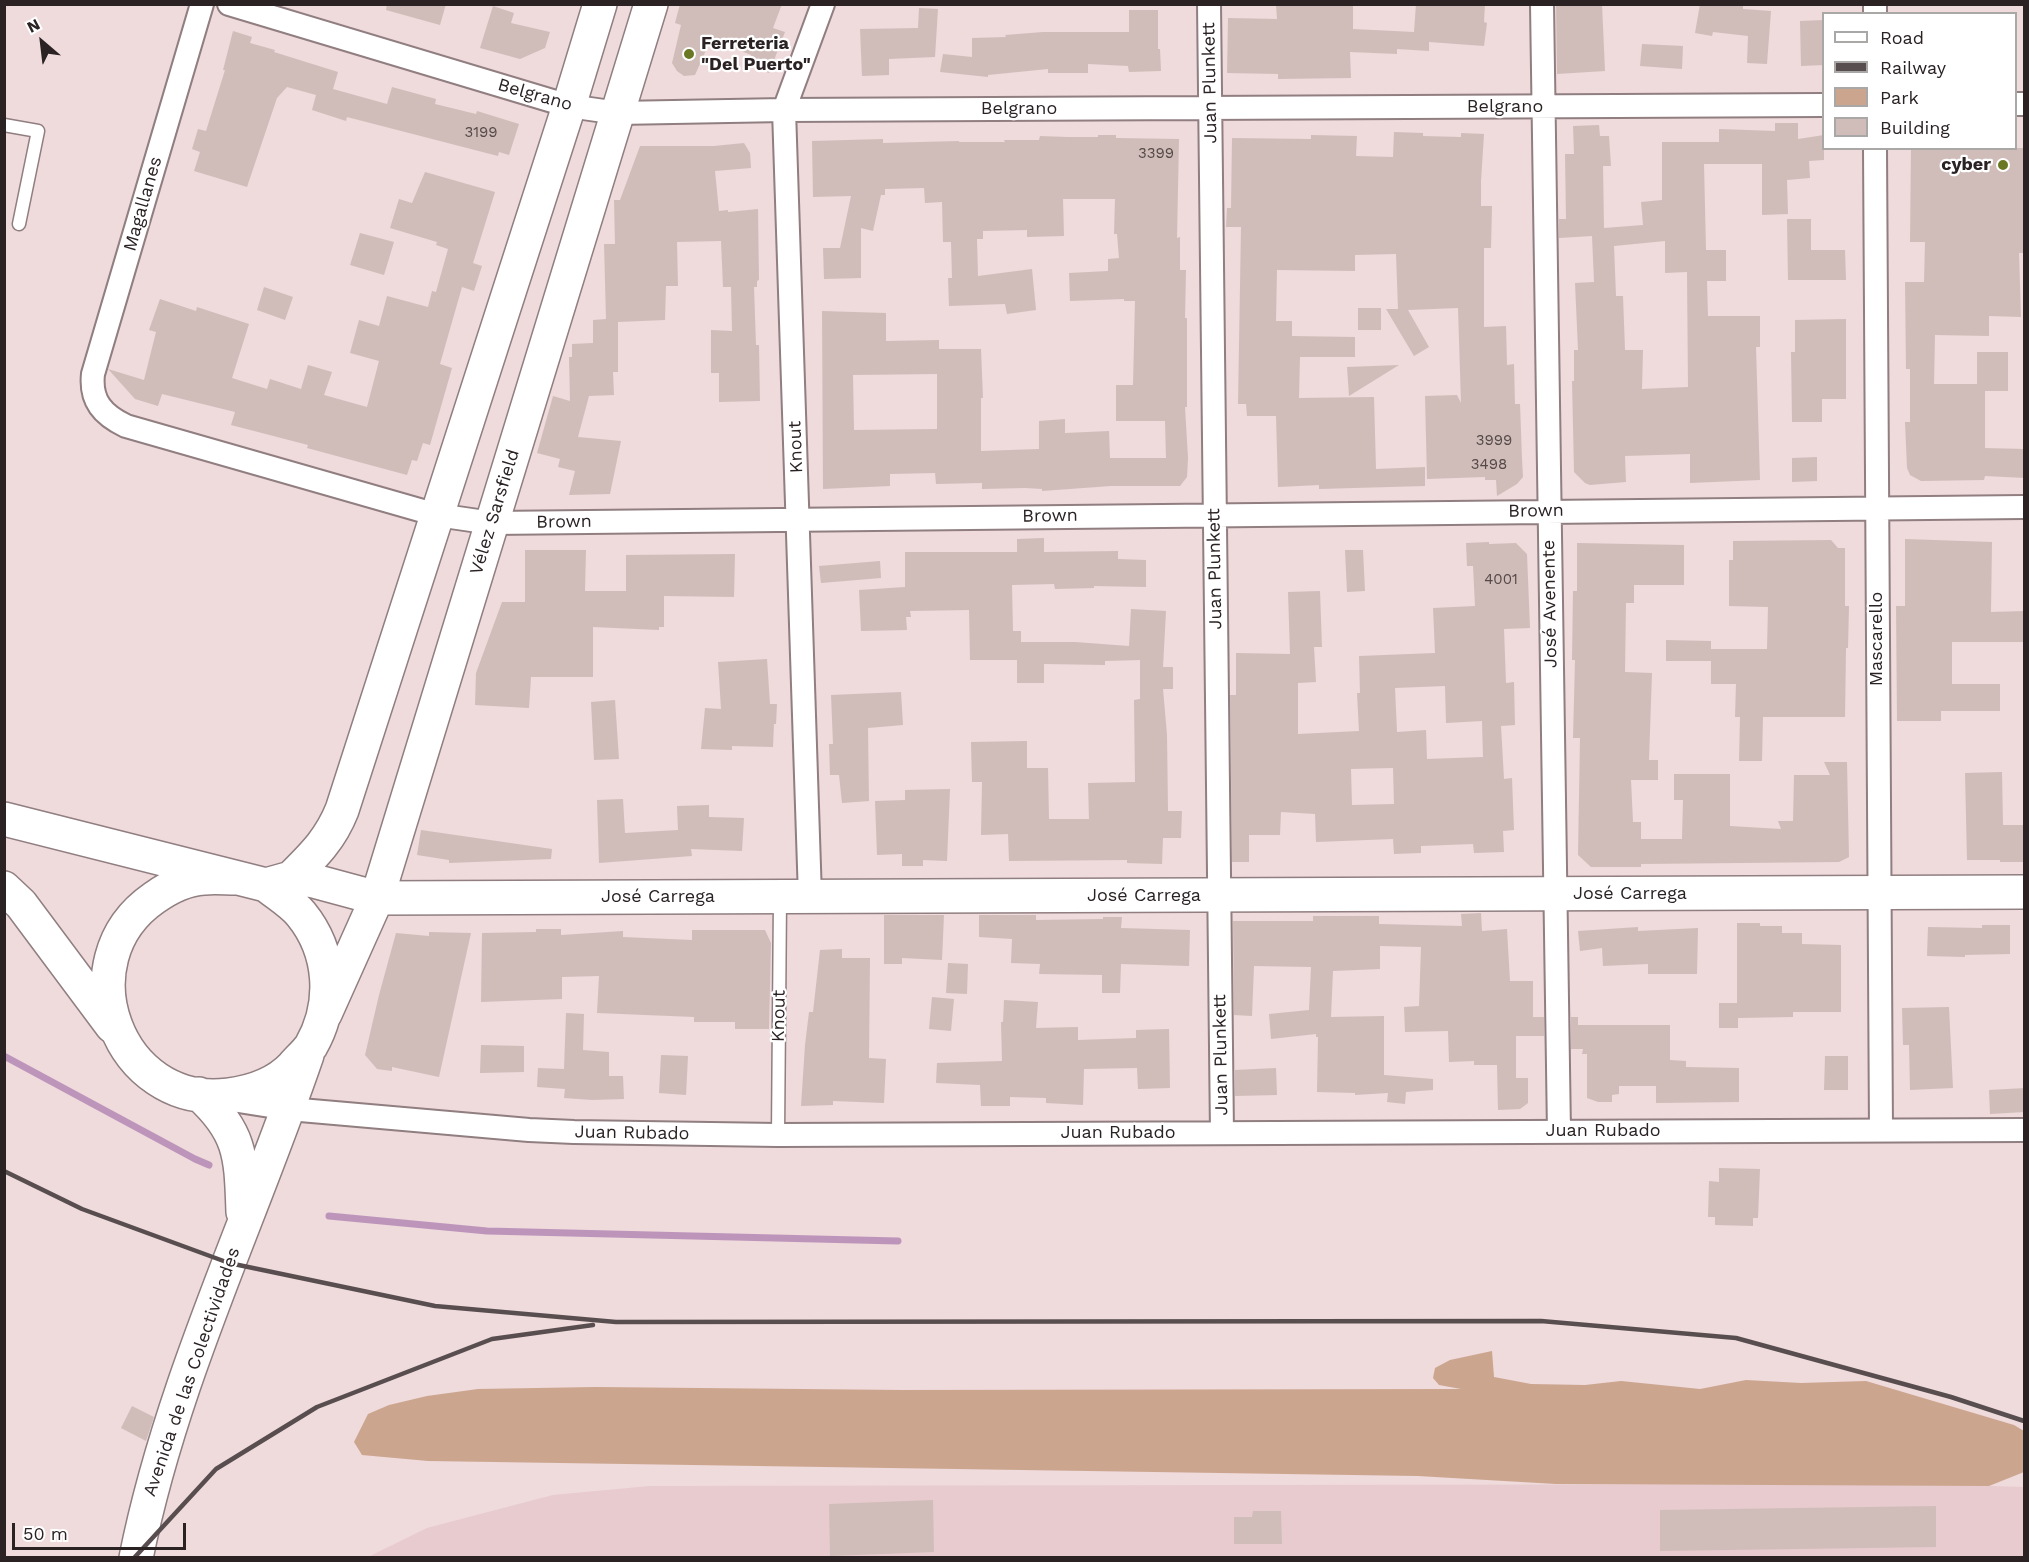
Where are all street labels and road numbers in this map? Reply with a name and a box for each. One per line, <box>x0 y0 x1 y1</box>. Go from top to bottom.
street label: Juan Plunkett <box>1198 22 1222 144</box>
street label: Belgrano <box>495 74 575 116</box>
street label: Belgrano <box>1467 96 1543 118</box>
street label: Belgrano <box>981 98 1057 120</box>
street label: Magallanes <box>119 154 167 254</box>
street label: Knout <box>784 420 808 474</box>
street label: Vélez Sarsfield <box>466 447 524 577</box>
street label: Brown <box>1508 500 1564 522</box>
street label: Brown <box>1022 505 1078 527</box>
street label: Juan Plunkett <box>1203 508 1227 630</box>
street label: Brown <box>536 511 592 533</box>
street label: José Avenente <box>1538 540 1562 668</box>
street label: Mascarello <box>1866 592 1888 686</box>
street label: José Carrega <box>1573 883 1687 905</box>
street label: José Carrega <box>1087 885 1201 907</box>
street label: José Carrega <box>601 886 715 908</box>
street label: Knout <box>768 990 790 1042</box>
street label: Juan Plunkett <box>1209 994 1233 1116</box>
street label: Juan Rubado <box>1545 1120 1661 1142</box>
street label: Juan Rubado <box>574 1121 690 1145</box>
street label: Juan Rubado <box>1060 1122 1176 1144</box>
street label: Avenida de las Colectividades <box>139 1245 245 1499</box>

